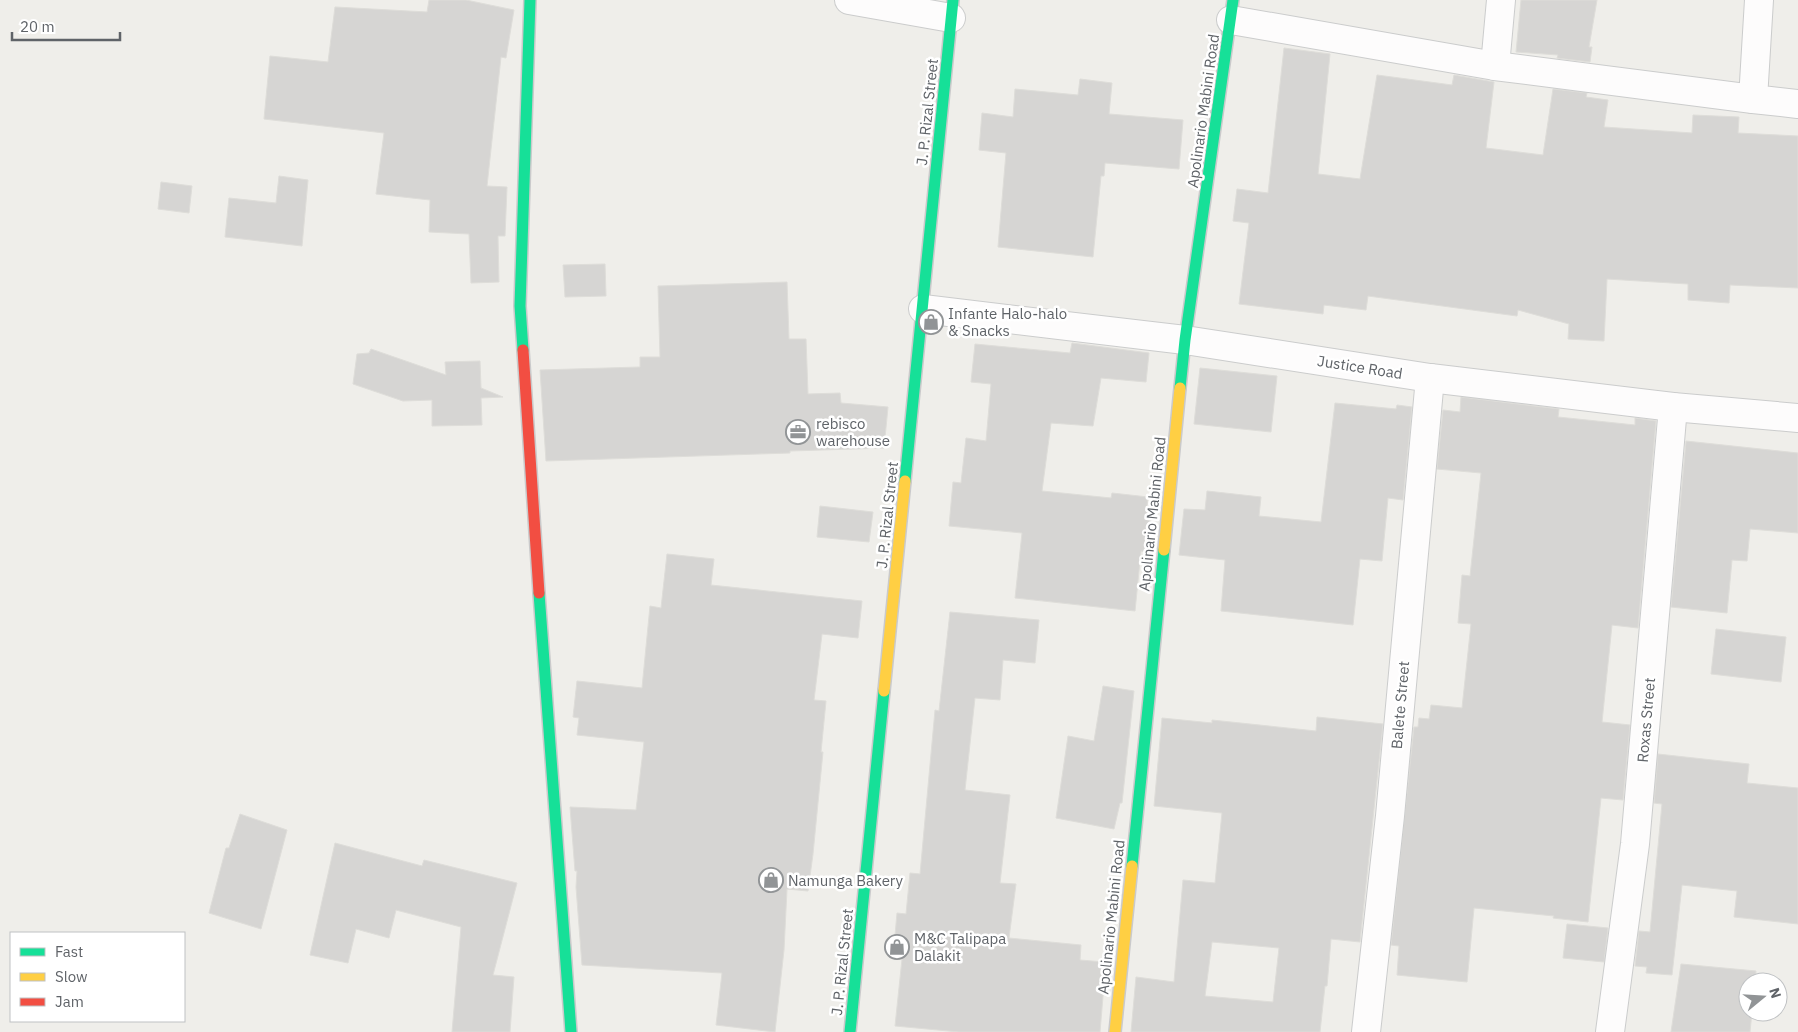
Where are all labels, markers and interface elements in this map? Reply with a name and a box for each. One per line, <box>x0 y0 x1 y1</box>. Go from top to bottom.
scale bar <box>12 10 120 42</box>
text: 20 m <box>20 17 55 36</box>
street label: Apolinario Mabini Road <box>1183 33 1223 189</box>
street label: J. P. Rizal Street <box>912 58 942 166</box>
place label: Infante Halo-halo & Snacks <box>948 304 1067 340</box>
shop icon: Infante Halo-halo & Snacks <box>918 309 944 335</box>
street label: Justice Road <box>1316 351 1404 383</box>
place label: rebisco warehouse <box>816 414 890 450</box>
office icon: rebisco warehouse <box>785 419 811 445</box>
street label: Apolinario Mabini Road <box>1134 436 1170 592</box>
street label: J. P. Rizal Street <box>872 461 902 569</box>
street label: Balete Street <box>1387 660 1413 750</box>
street label: Roxas Street <box>1633 677 1659 763</box>
street label: Apolinario Mabini Road <box>1093 839 1129 995</box>
shop icon: Namunga Bakery <box>758 867 784 893</box>
place label: Namunga Bakery <box>788 871 904 890</box>
street label: J. P. Rizal Street <box>827 908 857 1016</box>
place label: M&C Talipapa Dalakit <box>914 929 1006 965</box>
legend <box>10 932 185 1022</box>
shop icon: M&C Talipapa Dalakit <box>884 934 910 960</box>
text: Fast <box>55 942 83 961</box>
text: Slow <box>55 967 88 986</box>
north arrow <box>1738 972 1788 1022</box>
text: N <box>1765 985 1785 1001</box>
text: Jam <box>55 992 84 1011</box>

